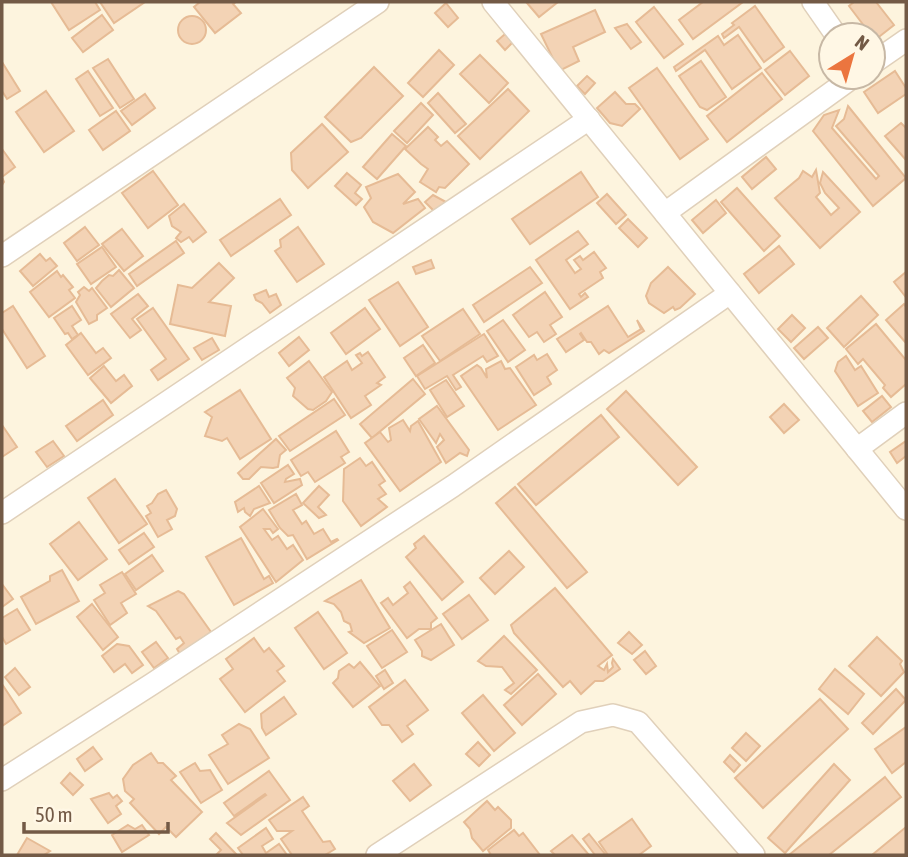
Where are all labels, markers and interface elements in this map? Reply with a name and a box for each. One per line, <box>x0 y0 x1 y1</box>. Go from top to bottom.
north arrow <box>817 21 887 91</box>
text: N <box>851 30 873 55</box>
scale bar <box>24 790 168 834</box>
text: 50 m <box>35 802 73 826</box>

